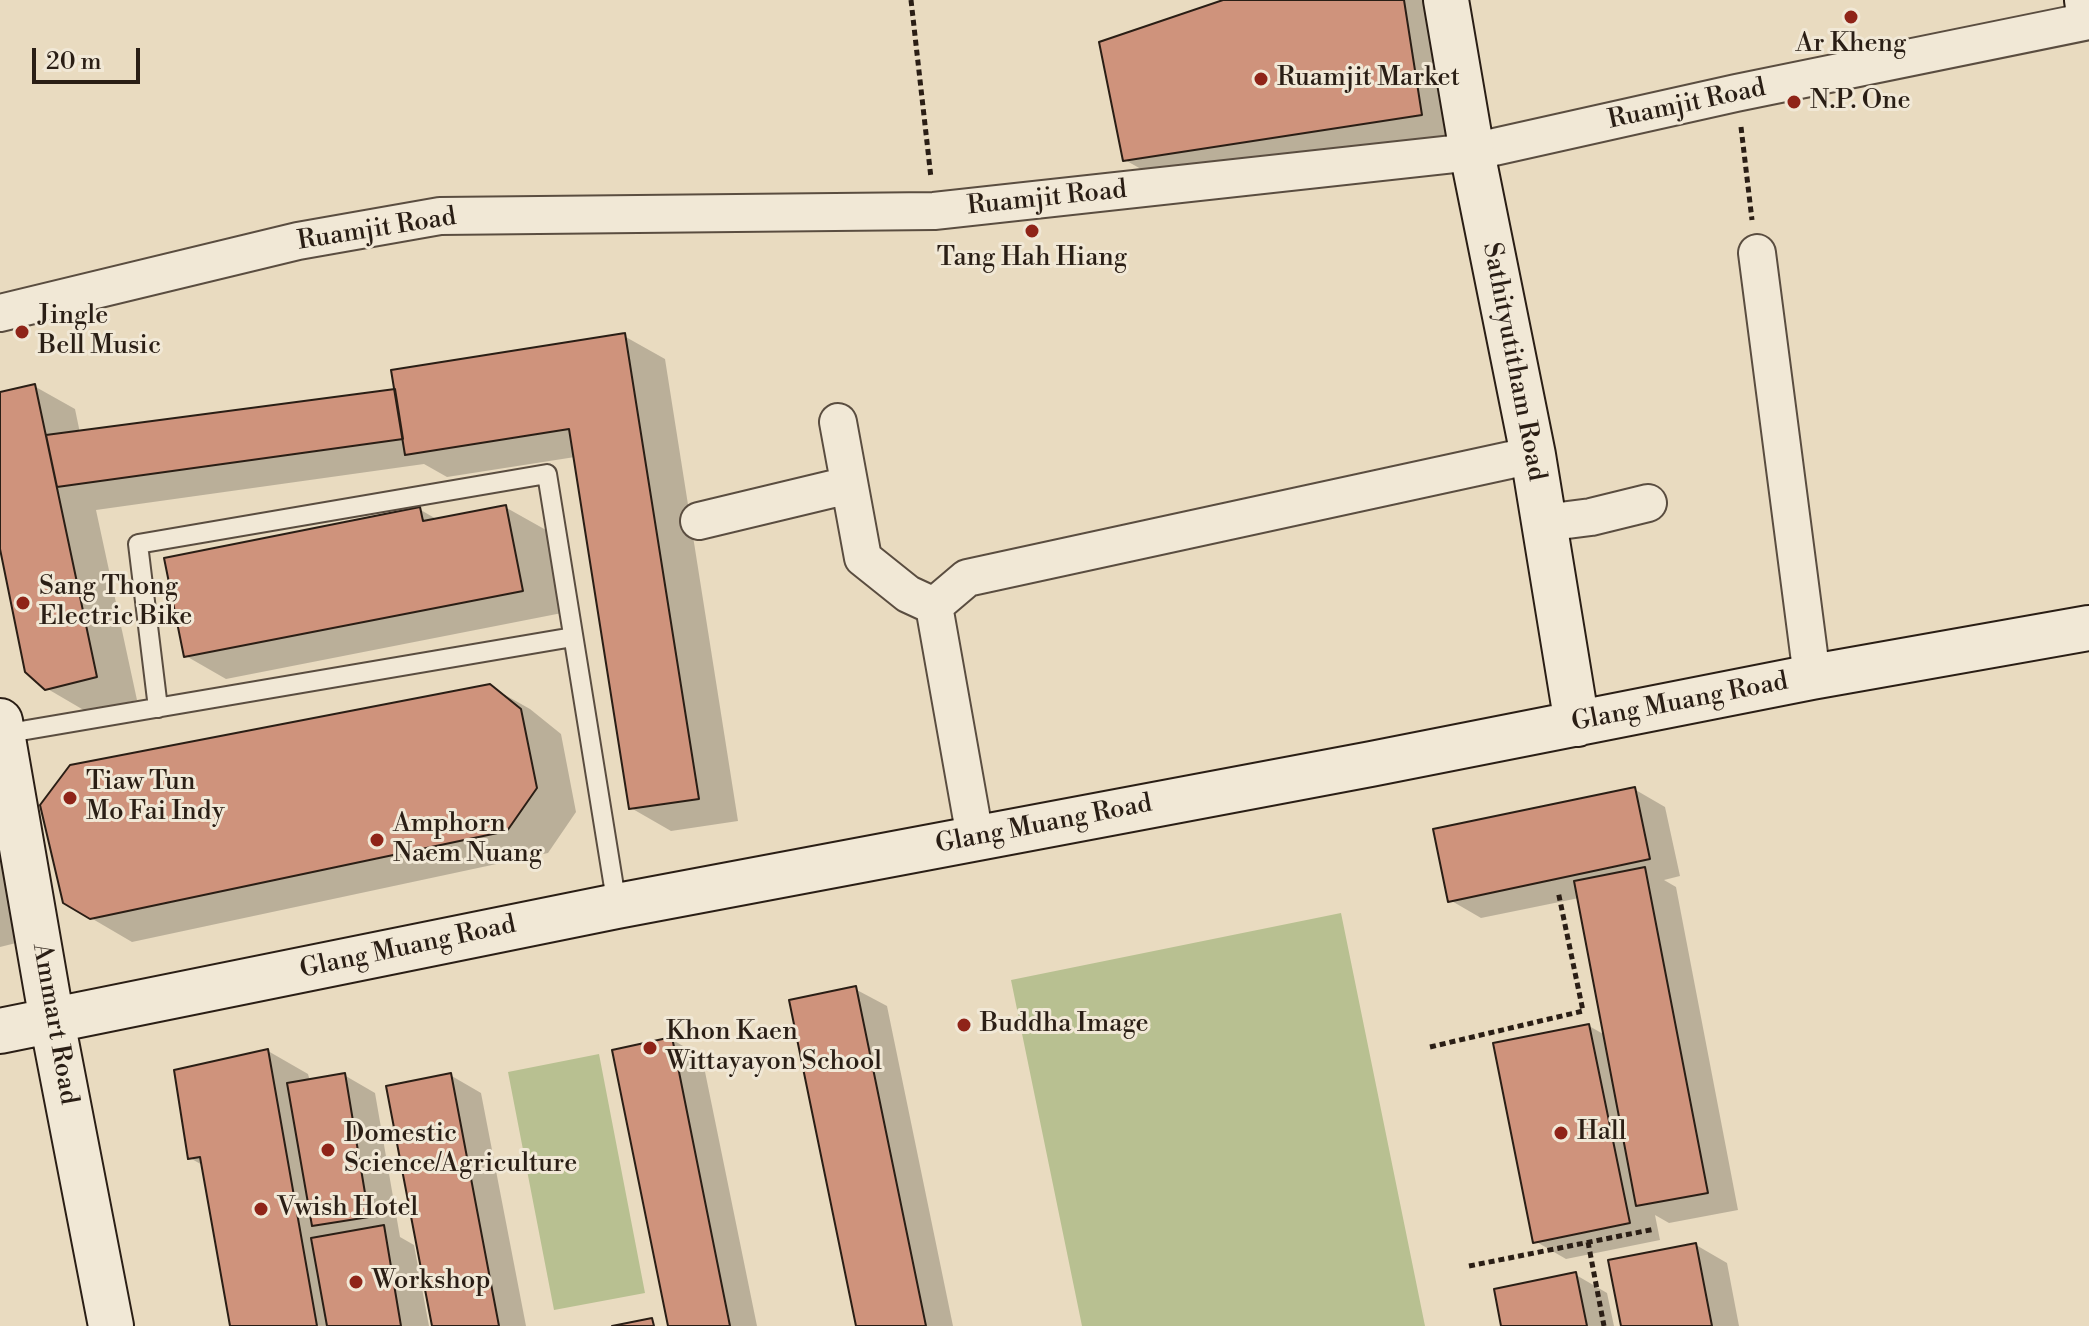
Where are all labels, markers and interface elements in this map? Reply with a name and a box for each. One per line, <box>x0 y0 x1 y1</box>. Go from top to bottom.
marker: Ar Kheng <box>1842 8 1860 26</box>
place label: Ar Kheng <box>1796 29 1906 61</box>
scale bar <box>36 32 144 82</box>
text: 20 m <box>46 47 102 77</box>
place label: Ruamjit Market <box>1277 63 1460 95</box>
marker: Ruamjit Market <box>1252 70 1270 88</box>
street label: Ruamjit Road <box>1605 73 1769 137</box>
place label: N.P. One <box>1810 86 1911 118</box>
marker: N.P. One <box>1785 93 1803 111</box>
street label: Ruamjit Road <box>966 175 1128 223</box>
street label: Ruamjit Road <box>295 202 459 258</box>
marker: Tang Hah Hiang <box>1023 222 1041 240</box>
street label: Sathityutitham Road <box>1475 240 1551 484</box>
place label: Tang Hah Hiang <box>937 243 1127 275</box>
place label: Jingle Bell Music <box>38 301 161 362</box>
marker: Jingle Bell Music <box>13 323 31 341</box>
place label: Sang Thong Electric Bike <box>39 572 192 634</box>
marker: Sang Thong Electric Bike <box>14 594 32 612</box>
street label: Glang Muang Road <box>1569 667 1791 739</box>
place label: Tiaw Tun Mo Fai Indy <box>86 767 225 828</box>
marker: Tiaw Tun Mo Fai Indy <box>61 789 79 807</box>
street label: Glang Muang Road <box>933 789 1155 861</box>
place label: Amphorn Naem Nuang <box>393 809 542 870</box>
marker: Amphorn Naem Nuang <box>368 831 386 849</box>
street label: Glang Muang Road <box>297 910 519 986</box>
street label: Ammart Road <box>24 941 84 1107</box>
place label: Buddha Image <box>980 1009 1149 1041</box>
marker: Buddha Image <box>955 1016 973 1034</box>
place label: Khon Kaen Wittayayon School <box>666 1017 882 1078</box>
marker: Khon Kaen Wittayayon School <box>641 1039 659 1057</box>
place label: Hall <box>1577 1117 1626 1149</box>
place label: Domestic Science/Agriculture <box>344 1119 577 1180</box>
marker: Hall <box>1552 1124 1570 1142</box>
marker: Domestic Science/Agriculture <box>319 1141 337 1159</box>
place label: Vwish Hotel <box>277 1193 418 1225</box>
marker: Vwish Hotel <box>252 1200 270 1218</box>
place label: Workshop <box>372 1266 490 1298</box>
marker: Workshop <box>347 1273 365 1291</box>

